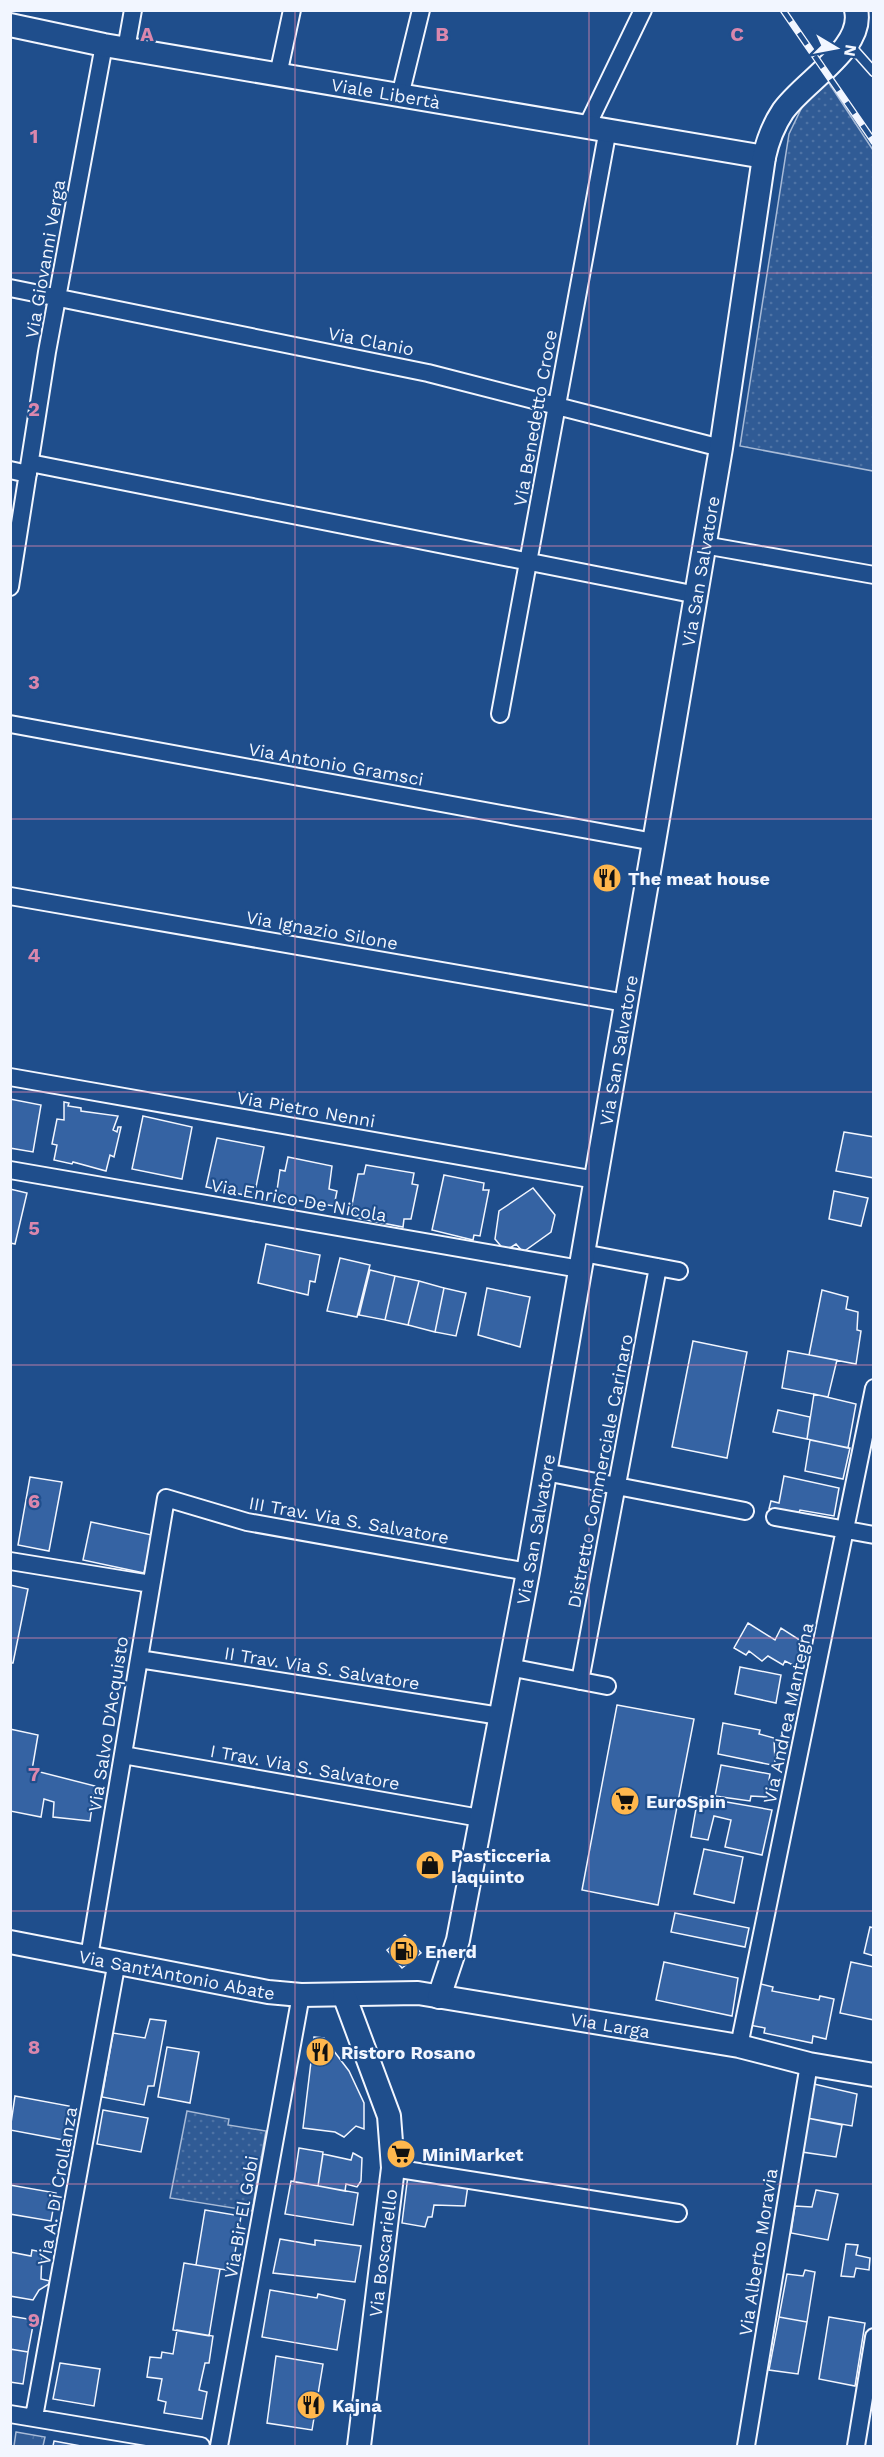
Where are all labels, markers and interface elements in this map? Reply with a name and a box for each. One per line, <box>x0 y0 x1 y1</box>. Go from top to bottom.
north arrow <box>806 18 866 78</box>
text: A <box>140 22 154 46</box>
text: B <box>435 22 449 46</box>
text: C <box>730 22 744 46</box>
text: N <box>840 43 861 58</box>
street label: Viale Libertà <box>330 73 442 112</box>
text: 1 <box>30 124 38 148</box>
street label: Via Giovanni Verga <box>21 178 69 340</box>
street label: Via Clanio <box>326 322 416 360</box>
street label: Via Benedetto Croce <box>509 328 561 508</box>
text: 2 <box>28 397 40 421</box>
street label: Via San Salvatore <box>677 494 723 648</box>
text: 3 <box>28 670 40 694</box>
street label: Via Antonio Gramsci <box>247 738 425 790</box>
restaurant icon: The meat house <box>591 862 623 894</box>
place label: The meat house <box>628 868 770 889</box>
street label: Via Ignazio Silone <box>244 906 400 954</box>
text: 4 <box>28 943 41 967</box>
street label: Via San Salvatore <box>595 973 641 1127</box>
street label: Via Pietro Nenni <box>235 1086 377 1132</box>
street label: Via Enrico De Nicola <box>209 1174 389 1226</box>
text: 5 <box>28 1216 40 1240</box>
street label: Distretto Commerciale Carinaro <box>563 1332 637 1610</box>
street label: Via San Salvatore <box>512 1452 559 1606</box>
text: 6 <box>28 1489 40 1513</box>
street label: III Trav. Via S. Salvatore <box>247 1492 451 1548</box>
street label: Via Andrea Mantegna <box>759 1621 817 1805</box>
street label: Via Salvo D'Acquisto <box>84 1635 132 1813</box>
street label: II Trav. Via S. Salvatore <box>223 1642 421 1694</box>
street label: I Trav. Via S. Salvatore <box>209 1740 401 1794</box>
text: 7 <box>28 1762 40 1786</box>
supermarket icon: EuroSpin <box>609 1785 641 1817</box>
place label: EuroSpin <box>646 1791 726 1812</box>
place label: Pasticceria Iaquinto <box>451 1845 551 1887</box>
shop icon: Pasticceria Iaquinto <box>414 1849 446 1881</box>
fuel station icon: Enerd <box>388 1935 420 1967</box>
place label: Enerd <box>425 1941 477 1962</box>
street label: Via Sant'Antonio Abate <box>77 1945 276 2003</box>
street label: Via Larga <box>569 2008 652 2042</box>
text: 8 <box>28 2035 40 2059</box>
restaurant icon: Ristoro Rosano <box>304 2036 336 2068</box>
place label: Ristoro Rosano <box>341 2042 476 2063</box>
street label: Via A. Di Crollanza <box>33 2105 81 2267</box>
supermarket icon: MiniMarket <box>385 2138 417 2170</box>
place label: MiniMarket <box>422 2144 524 2165</box>
street label: Via Bir El Gobi <box>220 2154 262 2280</box>
street label: Via Alberto Moravia <box>734 2167 782 2337</box>
street label: Via Boscariello <box>365 2188 401 2318</box>
text: 9 <box>28 2308 40 2332</box>
restaurant icon: Kajna <box>295 2389 327 2421</box>
place label: Kajna <box>332 2395 382 2416</box>

